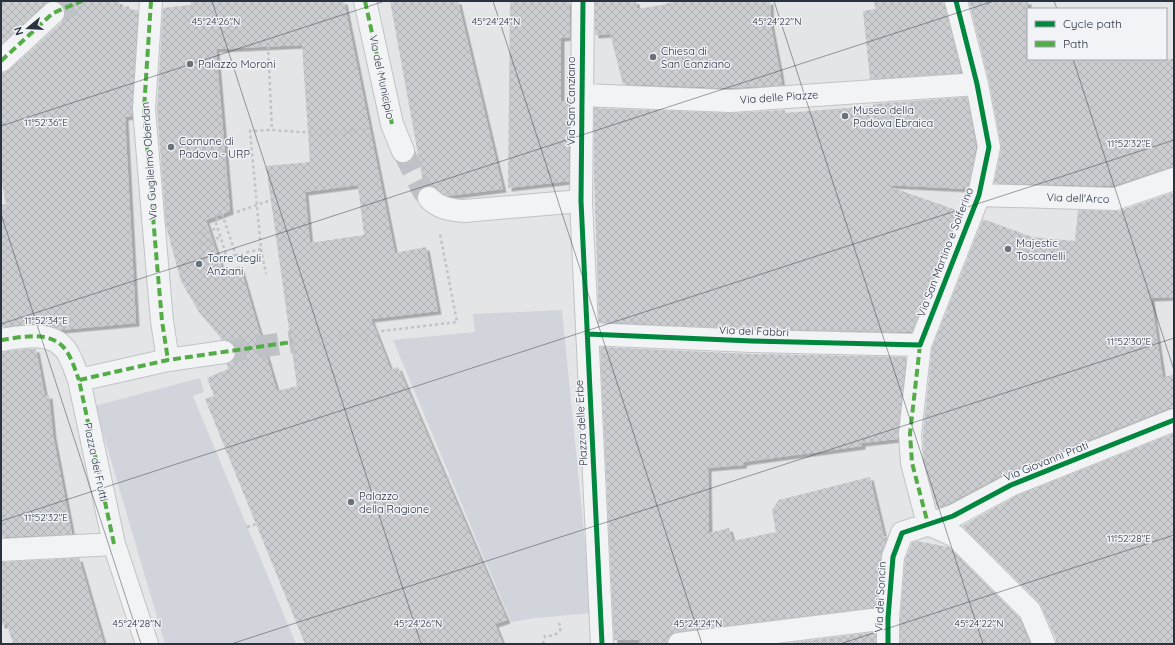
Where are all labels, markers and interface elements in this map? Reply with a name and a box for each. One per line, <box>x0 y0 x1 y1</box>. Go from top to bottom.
north arrow <box>8 8 48 48</box>
legend <box>1027 8 1167 60</box>
text: 45°24'26"N <box>192 15 240 28</box>
text: 45°24'24"N <box>472 15 520 28</box>
text: 45°24'22"N <box>753 15 801 28</box>
text: Cycle path <box>1063 16 1122 31</box>
text: N <box>11 25 26 37</box>
street label: Via del Municipio <box>366 34 398 121</box>
text: Path <box>1063 36 1088 51</box>
place label: Chiesa di San Canziano <box>661 44 731 71</box>
marker: Chiesa di San Canziano <box>648 52 658 62</box>
street label: Via San Canziano <box>564 56 578 146</box>
place label: Palazzo Moroni <box>198 57 276 71</box>
marker: Palazzo Moroni <box>185 59 195 69</box>
street label: Via delle Piazze <box>739 87 819 107</box>
street label: Via Guglielmo Oberdan <box>138 102 160 220</box>
place label: Museo della Padova Ebraica <box>853 103 933 130</box>
marker: Museo della Padova Ebraica <box>840 111 850 121</box>
text: 11°52'36"E <box>24 116 68 129</box>
place label: Comune di Padova - URP <box>179 134 250 161</box>
text: 11°52'32"E <box>1107 137 1151 150</box>
marker: Comune di Padova - URP <box>166 142 176 152</box>
street label: Via San Martino e Solferino <box>914 185 976 319</box>
street label: Via dell'Arco <box>1046 190 1110 206</box>
place label: Majestic Toscanelli <box>1016 236 1065 263</box>
marker: Majestic Toscanelli <box>1003 244 1013 254</box>
place label: Torre degli Anziani <box>207 251 261 278</box>
marker: Torre degli Anziani <box>194 259 204 269</box>
text: 11°52'34"E <box>24 314 68 327</box>
street label: Via dei Fabbri <box>719 323 789 339</box>
text: 11°52'30"E <box>1107 335 1151 348</box>
street label: Piazza delle Erbe <box>572 380 590 466</box>
street label: Piazza dei Frutti <box>81 421 111 503</box>
street label: Via Giovanni Prati <box>1002 438 1090 484</box>
place label: Palazzo della Ragione <box>359 489 429 516</box>
marker: Palazzo della Ragione <box>346 497 356 507</box>
text: 11°52'32"E <box>24 511 68 524</box>
text: 11°52'28"E <box>1107 532 1151 545</box>
street label: Via dei Soncin <box>871 561 889 633</box>
text: 45°24'28"N <box>113 617 161 630</box>
text: 45°24'26"N <box>394 617 442 630</box>
text: 45°24'24"N <box>674 617 722 630</box>
text: 45°24'22"N <box>955 617 1003 630</box>

